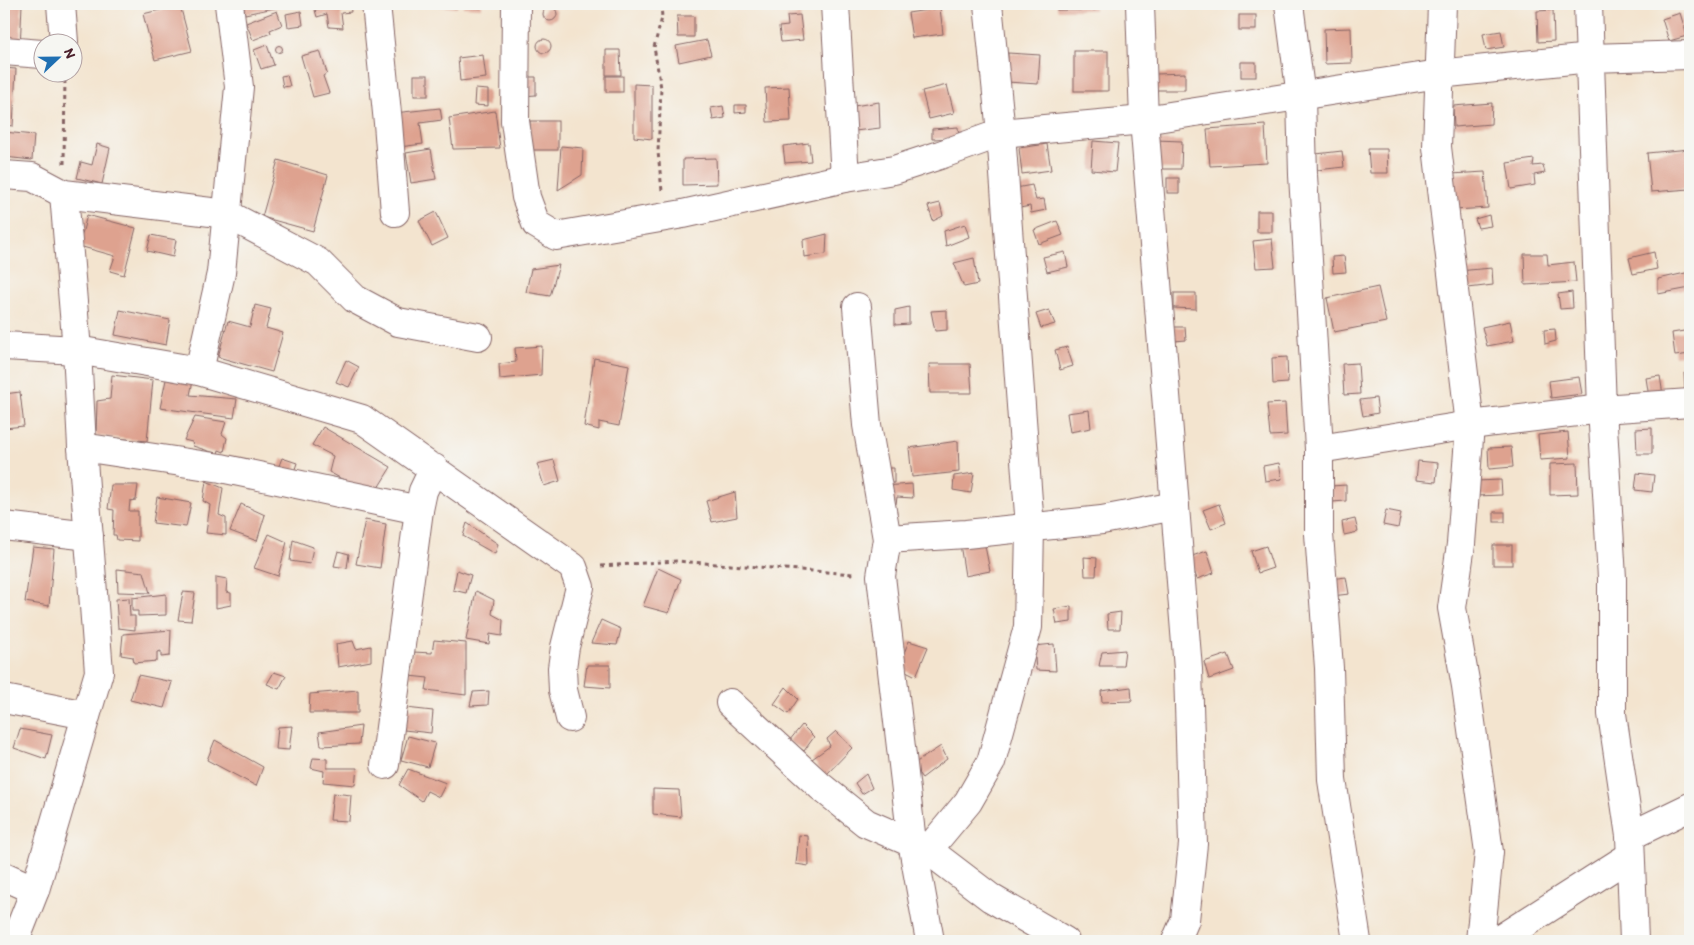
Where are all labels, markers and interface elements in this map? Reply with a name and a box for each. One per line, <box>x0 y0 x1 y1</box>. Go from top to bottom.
north arrow <box>32 32 82 82</box>
text: N <box>60 46 79 61</box>

